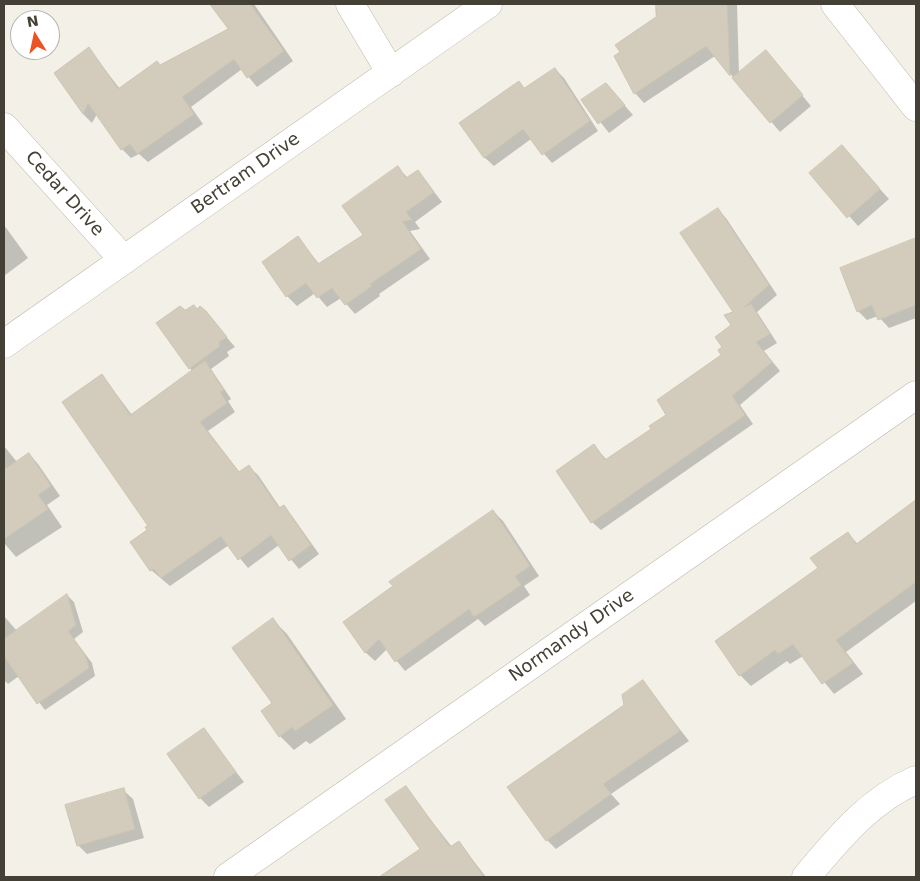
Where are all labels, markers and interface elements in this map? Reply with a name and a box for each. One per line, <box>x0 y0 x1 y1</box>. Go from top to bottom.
north arrow <box>10 10 60 60</box>
text: N <box>25 12 40 30</box>
street label: Bertram Drive <box>188 129 304 219</box>
street label: Cedar Drive <box>20 147 108 241</box>
street label: Normandy Drive <box>505 585 639 687</box>

